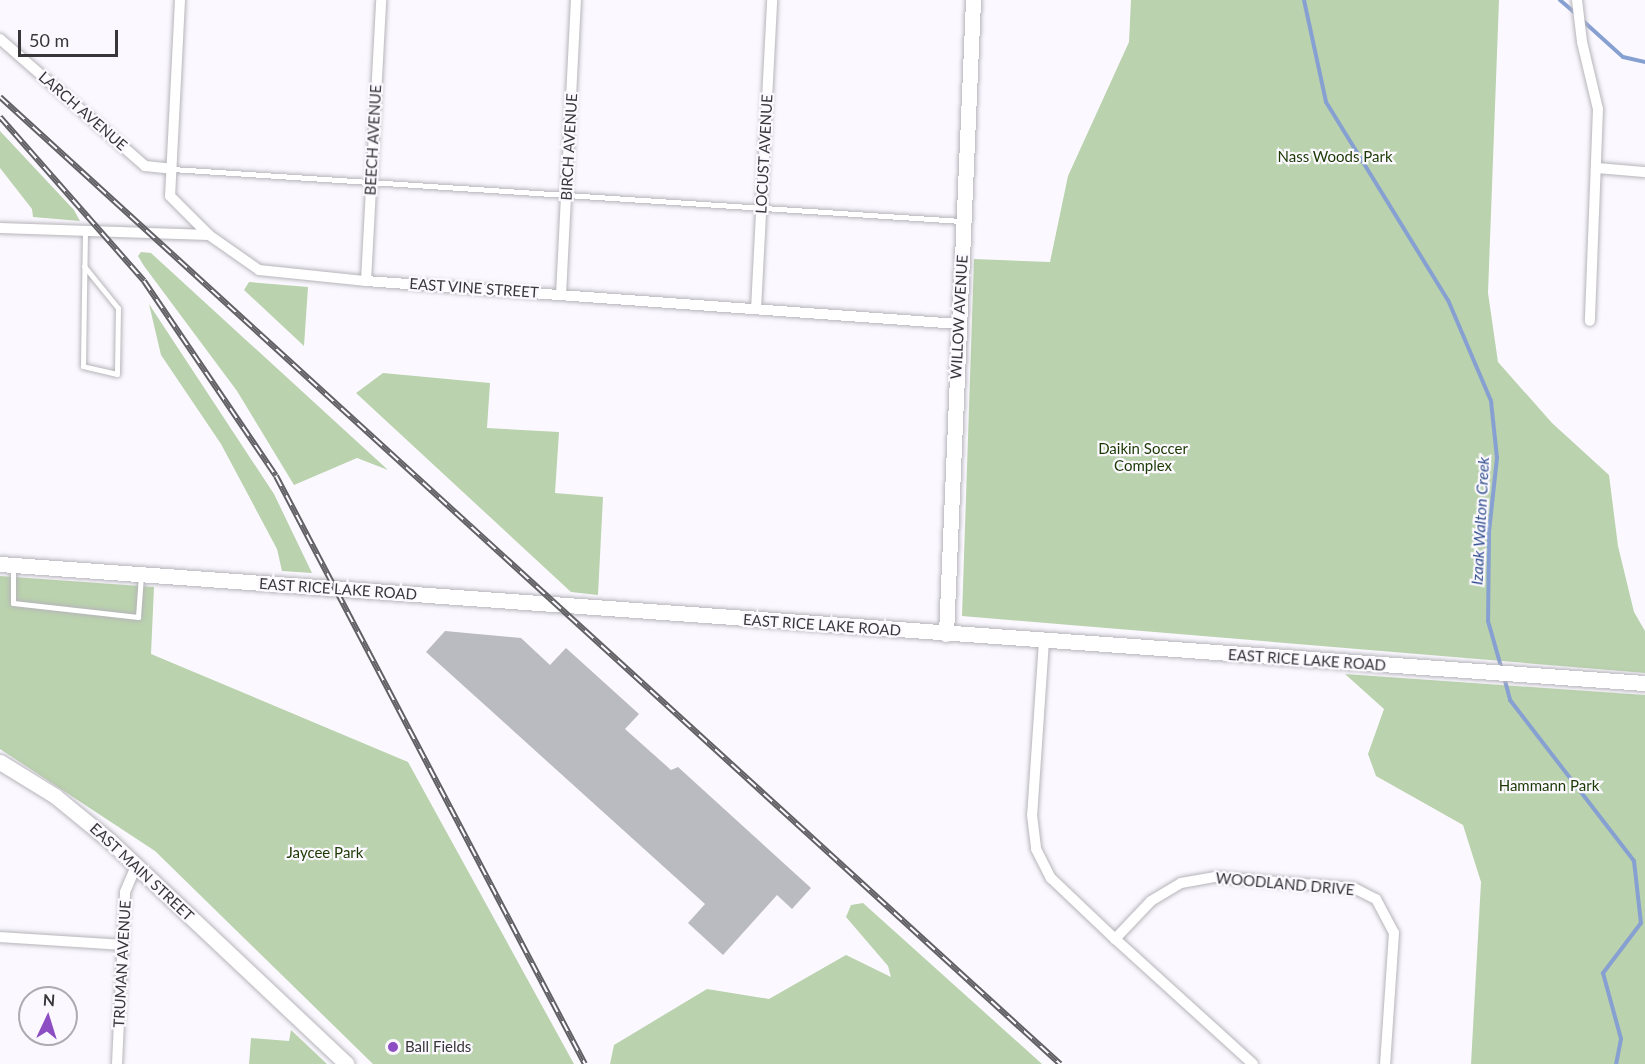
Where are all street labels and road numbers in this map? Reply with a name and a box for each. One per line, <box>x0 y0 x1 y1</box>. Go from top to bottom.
street label: LARCH AVENUE <box>35 68 131 154</box>
street label: BEECH AVENUE <box>361 84 385 196</box>
street label: BIRCH AVENUE <box>557 93 581 201</box>
street label: LOCUST AVENUE <box>752 93 776 215</box>
street label: WILLOW AVENUE <box>947 254 971 380</box>
street label: EAST VINE STREET <box>408 274 540 302</box>
street label: EAST RICE LAKE ROAD <box>258 574 418 604</box>
street label: EAST RICE LAKE ROAD <box>742 610 902 640</box>
street label: EAST RICE LAKE ROAD <box>1227 645 1387 675</box>
street label: EAST MAIN STREET <box>86 819 198 925</box>
street label: WOODLAND DRIVE <box>1215 869 1355 899</box>
street label: TRUMAN AVENUE <box>110 900 134 1028</box>

